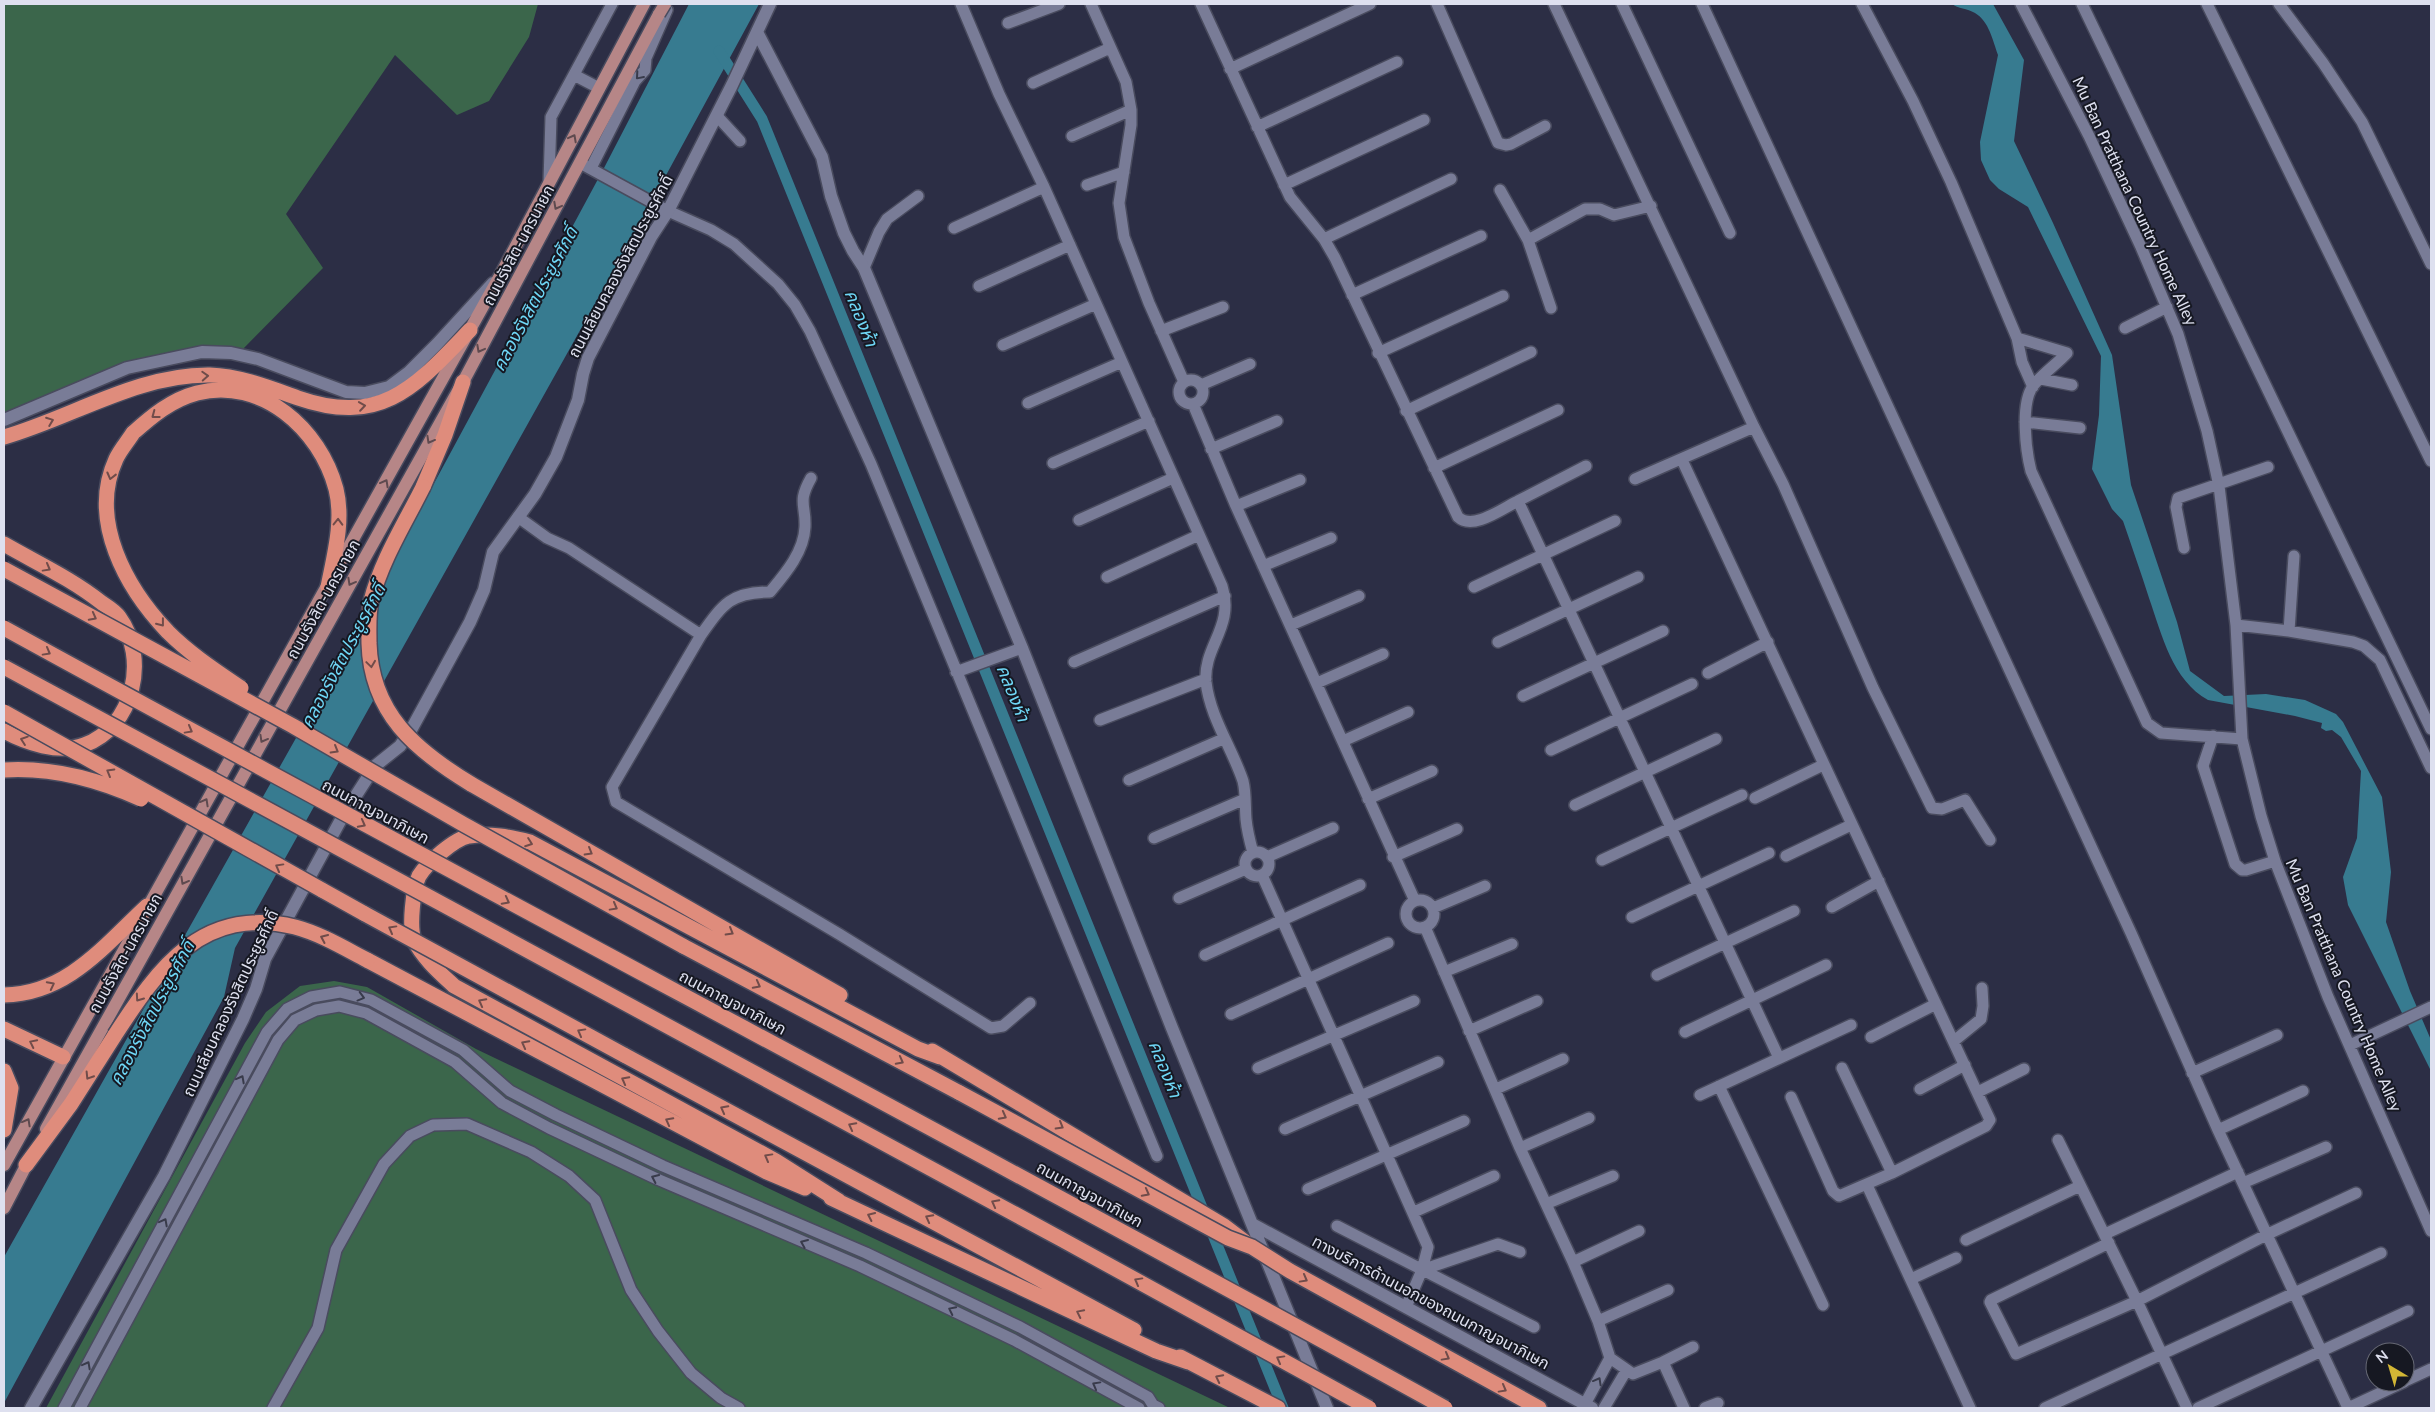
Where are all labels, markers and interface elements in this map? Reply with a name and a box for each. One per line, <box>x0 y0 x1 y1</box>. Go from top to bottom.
one-way arrow <box>636 71 645 80</box>
street label: Mu Ban Pratthana Country Home Alley <box>2069 73 2202 329</box>
one-way arrow <box>567 134 577 143</box>
street label: ถนนเลียบคลองรังสิตประยูรศักดิ์ <box>563 171 677 361</box>
street label: ถนนรังสิต-นครนายก <box>478 181 557 308</box>
one-way arrow <box>553 201 563 210</box>
water label: คลองรังสิตประยูรศักดิ์ <box>487 218 585 375</box>
water label: คลองห้า <box>841 286 883 350</box>
one-way arrow <box>476 344 486 353</box>
one-way arrow <box>201 371 209 381</box>
one-way arrow <box>358 402 367 412</box>
one-way arrow <box>151 409 161 418</box>
one-way arrow <box>45 417 54 428</box>
one-way arrow <box>426 435 436 444</box>
one-way arrow <box>106 472 117 481</box>
one-way arrow <box>379 479 389 488</box>
one-way arrow <box>333 517 343 525</box>
street label: ถนนรังสิต-นครนายก <box>282 536 363 662</box>
one-way arrow <box>41 561 50 571</box>
water label: คลองรังสิตประยูรศักดิ์ <box>295 575 393 732</box>
one-way arrow <box>347 577 357 586</box>
one-way arrow <box>88 611 97 621</box>
one-way arrow <box>156 617 164 626</box>
one-way arrow <box>41 645 50 655</box>
one-way arrow <box>365 660 376 668</box>
water label: คลองห้า <box>993 661 1035 725</box>
one-way arrow <box>184 723 193 733</box>
one-way arrow <box>259 734 269 743</box>
one-way arrow <box>20 736 29 746</box>
one-way arrow <box>330 744 339 754</box>
one-way arrow <box>106 768 115 778</box>
street label: ถนนกาญจนาภิเษก <box>319 774 433 847</box>
one-way arrow <box>199 798 209 807</box>
one-way arrow <box>357 818 366 828</box>
one-way arrow <box>524 837 533 847</box>
one-way arrow <box>583 845 592 855</box>
street label: Mu Ban Pratthana Country Home Alley <box>2282 856 2407 1115</box>
one-way arrow <box>276 863 285 873</box>
one-way arrow <box>180 876 190 885</box>
street label: ถนนรังสิต-นครนายก <box>84 890 165 1016</box>
one-way arrow <box>500 895 509 905</box>
one-way arrow <box>608 901 617 911</box>
street label: ถนนเลียบคลองรังสิตประยูรศักดิ์ <box>178 906 282 1100</box>
one-way arrow <box>389 925 398 935</box>
one-way arrow <box>724 926 733 936</box>
water label: คลองรังสิตประยูรศักดิ์ <box>104 932 202 1089</box>
one-way arrow <box>320 934 329 945</box>
street label: ถนนกาญจนาภิเษก <box>676 965 790 1038</box>
one-way arrow <box>751 979 760 989</box>
one-way arrow <box>46 981 55 992</box>
one-way arrow <box>136 992 145 1002</box>
one-way arrow <box>356 992 364 1002</box>
one-way arrow <box>479 998 488 1008</box>
one-way arrow <box>577 1028 586 1038</box>
water label: คลองห้า <box>1145 1037 1187 1101</box>
one-way arrow <box>29 1039 38 1049</box>
one-way arrow <box>522 1041 531 1051</box>
one-way arrow <box>895 1055 904 1065</box>
one-way arrow <box>86 1071 95 1080</box>
one-way arrow <box>235 1075 245 1084</box>
one-way arrow <box>622 1076 631 1086</box>
one-way arrow <box>720 1105 729 1115</box>
one-way arrow <box>998 1110 1007 1120</box>
one-way arrow <box>665 1117 674 1127</box>
one-way arrow <box>21 1118 31 1127</box>
one-way arrow <box>1054 1120 1063 1130</box>
one-way arrow <box>848 1122 857 1132</box>
one-way arrow <box>764 1153 773 1163</box>
street label: ถนนกาญจนาภิเษก <box>1034 1156 1147 1231</box>
one-way arrow <box>651 1174 660 1185</box>
one-way arrow <box>1140 1187 1149 1197</box>
one-way arrow <box>991 1200 1000 1210</box>
one-way arrow <box>867 1212 876 1222</box>
one-way arrow <box>925 1215 934 1225</box>
one-way arrow <box>158 1219 168 1228</box>
street label: ทางบริการด้านนอกของถนนกาญจนาภิเษก <box>1309 1231 1553 1372</box>
one-way arrow <box>800 1238 809 1249</box>
one-way arrow <box>1299 1272 1308 1282</box>
one-way arrow <box>1134 1277 1143 1287</box>
one-way arrow <box>948 1306 957 1316</box>
one-way arrow <box>1076 1309 1085 1319</box>
north arrow <box>2365 1342 2415 1392</box>
text: N <box>2372 1346 2391 1366</box>
one-way arrow <box>1441 1351 1450 1361</box>
one-way arrow <box>1276 1356 1285 1366</box>
one-way arrow <box>81 1362 91 1371</box>
one-way arrow <box>1216 1374 1225 1384</box>
one-way arrow <box>1591 1378 1601 1387</box>
one-way arrow <box>1093 1381 1102 1391</box>
one-way arrow <box>1498 1382 1507 1392</box>

